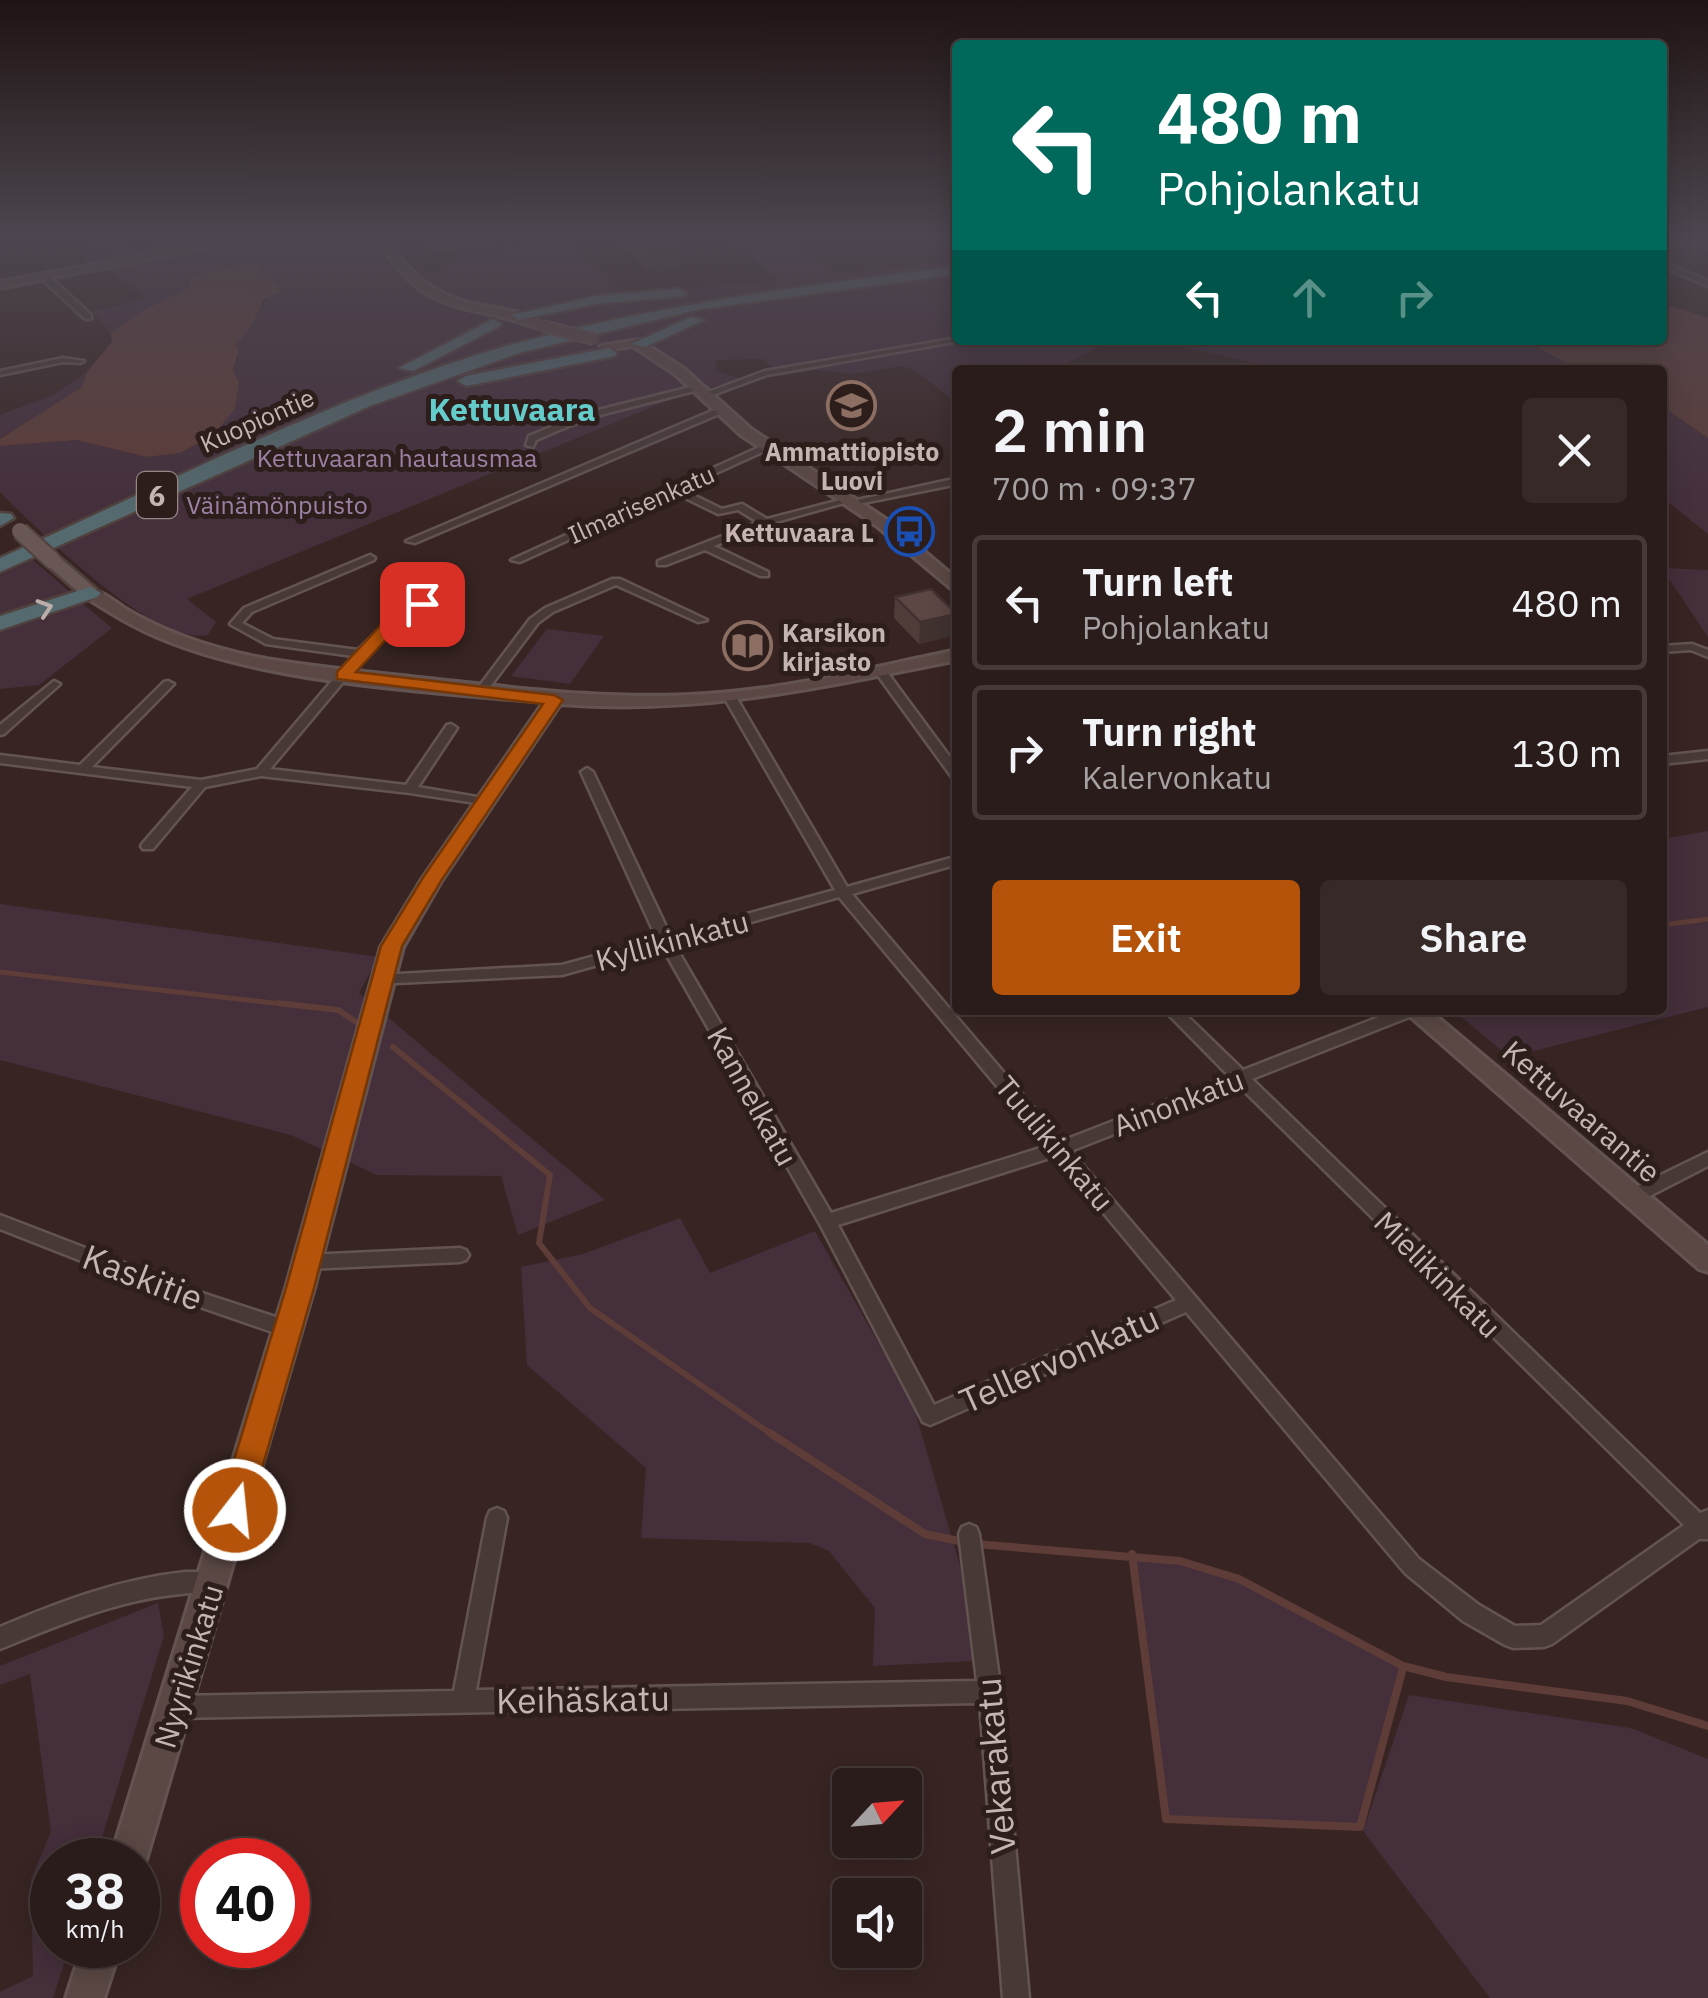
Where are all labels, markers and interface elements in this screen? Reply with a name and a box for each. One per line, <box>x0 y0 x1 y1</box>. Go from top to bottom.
text: 480 m <box>1157 71 1362 162</box>
icon: left <box>992 80 1122 210</box>
text: Pohjolankatu <box>1157 159 1421 217</box>
icon: left <box>1177 270 1232 325</box>
icon: ahead <box>1282 270 1337 325</box>
icon: right <box>1387 270 1442 325</box>
school or university icon: Ammattiopisto Luovi <box>826 379 878 431</box>
street label: Kuopiontie <box>195 380 319 460</box>
district label: Kettuvaara <box>429 388 595 430</box>
text: 2 min <box>992 390 1147 469</box>
button: close <box>1522 398 1627 503</box>
place label: Ammattiopisto Luovi <box>765 435 939 497</box>
park label: Kettuvaaran hautausmaa <box>257 441 537 474</box>
street label: Ilmarisenkatu <box>563 457 719 551</box>
text: 700 m · 09:37 <box>992 467 1197 509</box>
road number: 6 <box>137 472 177 518</box>
park label: Väinämönpuisto <box>186 488 368 521</box>
bus stop icon: Kettuvaara L <box>883 506 935 558</box>
place label: Kettuvaara L <box>724 516 874 549</box>
text: Turn left <box>1082 557 1233 606</box>
pin <box>380 562 465 647</box>
icon: left <box>997 575 1052 630</box>
icon: arrive <box>395 577 450 632</box>
text: 480 m <box>1511 578 1622 627</box>
one-way arrow <box>35 599 52 620</box>
text: Pohjolankatu <box>1082 606 1270 648</box>
place label: Karsikon kirjasto <box>782 616 886 678</box>
library icon: Karsikon kirjasto <box>721 620 773 672</box>
text: Turn right <box>1082 707 1257 756</box>
icon: right <box>997 725 1052 780</box>
text: 130 m <box>1511 728 1622 777</box>
text: Kalervonkatu <box>1082 756 1272 798</box>
button: Exit <box>992 880 1300 995</box>
button: Share <box>1320 880 1627 995</box>
street label: Kyllikinkatu <box>591 901 753 979</box>
street label: Kannelkatu <box>699 1020 807 1172</box>
street label: Kettuvaarantie <box>1495 1031 1669 1191</box>
street label: Ainonkatu <box>1107 1059 1249 1145</box>
street label: Tuulikinkatu <box>987 1067 1123 1219</box>
street label: Mielikinkatu <box>1366 1202 1510 1346</box>
street label: Kaskitie <box>76 1233 210 1321</box>
street label: Tellervonkatu <box>952 1295 1166 1423</box>
position arrow <box>183 1458 287 1562</box>
street label: Nyyrikinkatu <box>145 1579 231 1753</box>
street label: Keihäskatu <box>496 1674 670 1724</box>
street label: Vekarakatu <box>964 1676 1026 1856</box>
north arrow <box>832 1768 922 1858</box>
map controls <box>832 1768 922 1968</box>
speed limit sign: 40 <box>180 1838 310 1968</box>
text: 38 <box>65 1858 125 1923</box>
button: sound <box>832 1878 922 1968</box>
text: km/h <box>66 1912 124 1945</box>

